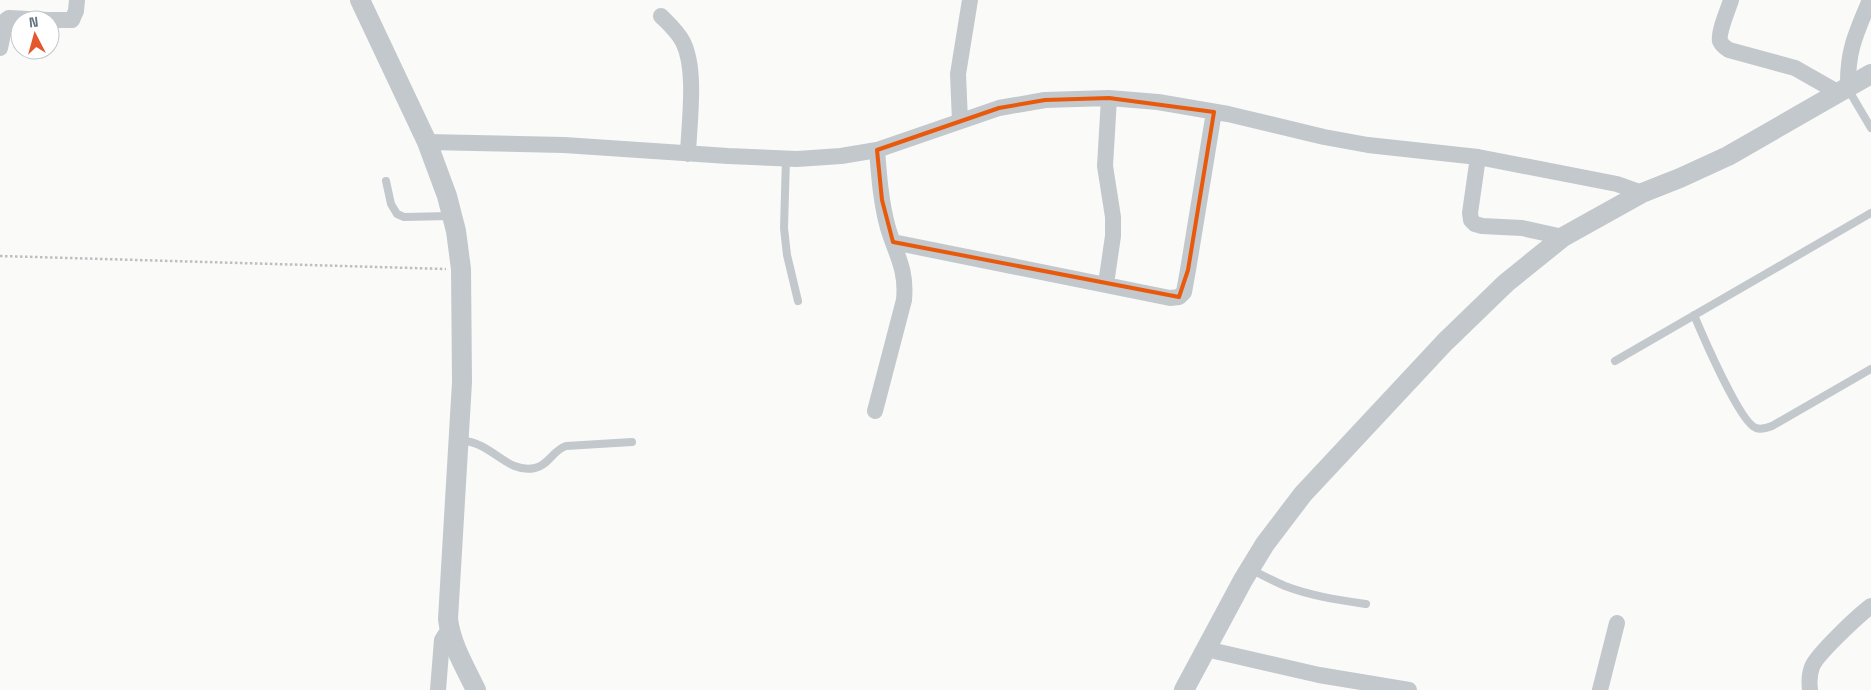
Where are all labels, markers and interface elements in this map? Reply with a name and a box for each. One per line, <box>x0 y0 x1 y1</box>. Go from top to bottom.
north arrow <box>10 10 60 60</box>
text: N <box>28 13 39 32</box>

